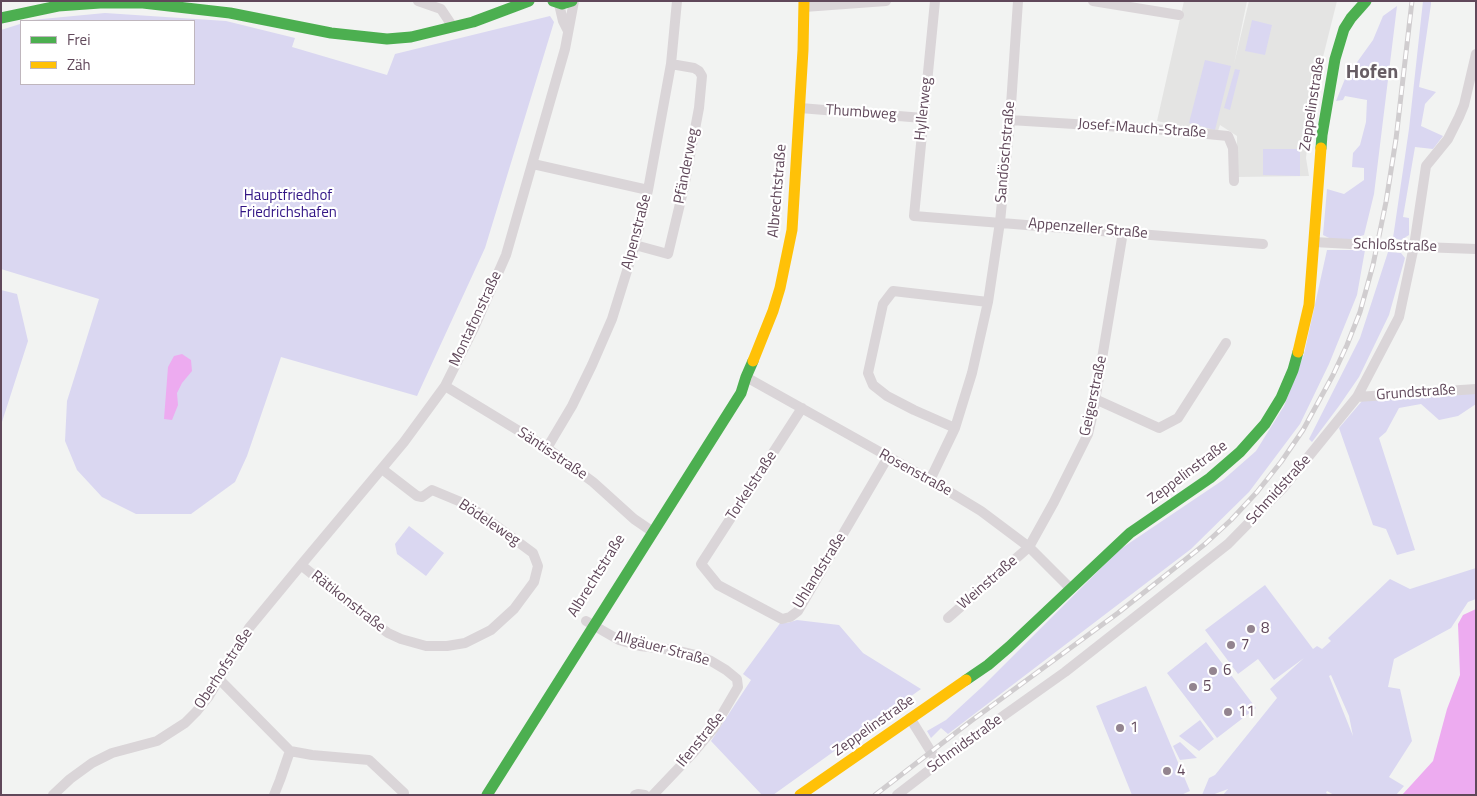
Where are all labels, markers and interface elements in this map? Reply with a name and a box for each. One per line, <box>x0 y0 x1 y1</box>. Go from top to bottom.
legend <box>20 20 195 85</box>
text: Frei <box>67 28 90 51</box>
text: Zäh <box>67 53 91 76</box>
street label: Zeppelinstraße <box>1297 56 1329 152</box>
district label: Hofen <box>1346 61 1398 85</box>
street label: Hyllerweg <box>912 76 936 142</box>
street label: Sandöschstraße <box>993 100 1019 204</box>
street label: Thumbweg <box>825 102 897 124</box>
street label: Josef-Mauch-Straße <box>1077 116 1207 142</box>
street label: Pfänderweg <box>671 127 703 205</box>
street label: Albrechtstraße <box>765 143 791 239</box>
park label: Hauptfriedhof Friedrichshafen <box>239 187 337 222</box>
street label: Alpenstraße <box>618 192 656 272</box>
street label: Appenzeller Straße <box>1028 215 1148 243</box>
street label: Schloßstraße <box>1353 236 1437 256</box>
street label: Montafonstraße <box>446 268 506 370</box>
street label: Geigerstraße <box>1077 354 1111 438</box>
street label: Grundstraße <box>1376 381 1456 405</box>
street label: Säntisstraße <box>514 424 590 484</box>
street label: Zeppelinstraße <box>1145 437 1231 509</box>
street label: Rosenstraße <box>875 446 955 500</box>
street label: Torkelstraße <box>723 448 781 524</box>
street label: Schmidstraße <box>1243 451 1315 529</box>
street label: Bödeleweg <box>455 496 523 550</box>
street label: Uhlandstraße <box>790 530 850 612</box>
street label: Albrechtstraße <box>564 531 630 621</box>
street label: Weinstraße <box>955 552 1021 614</box>
street label: Rätikonstraße <box>307 567 389 637</box>
place label: 8 <box>1261 620 1269 638</box>
marker: 8 <box>1245 623 1257 635</box>
street label: Oberhofstraße <box>191 625 257 713</box>
street label: Allgäuer Straße <box>613 628 711 670</box>
place label: 7 <box>1241 636 1249 654</box>
marker: 7 <box>1225 639 1237 651</box>
place label: 6 <box>1223 662 1231 680</box>
marker: 6 <box>1207 665 1219 677</box>
place label: 5 <box>1203 678 1211 696</box>
marker: 5 <box>1187 681 1199 693</box>
street label: Zeppelinstraße <box>830 691 918 761</box>
place label: 11 <box>1238 703 1255 721</box>
marker: 11 <box>1222 706 1234 718</box>
street label: Ifenstraße <box>673 709 729 771</box>
street label: Schmidstraße <box>924 711 1006 777</box>
place label: 1 <box>1130 719 1138 737</box>
marker: 1 <box>1114 722 1126 734</box>
place label: 4 <box>1177 762 1185 780</box>
marker: 4 <box>1161 765 1173 777</box>

